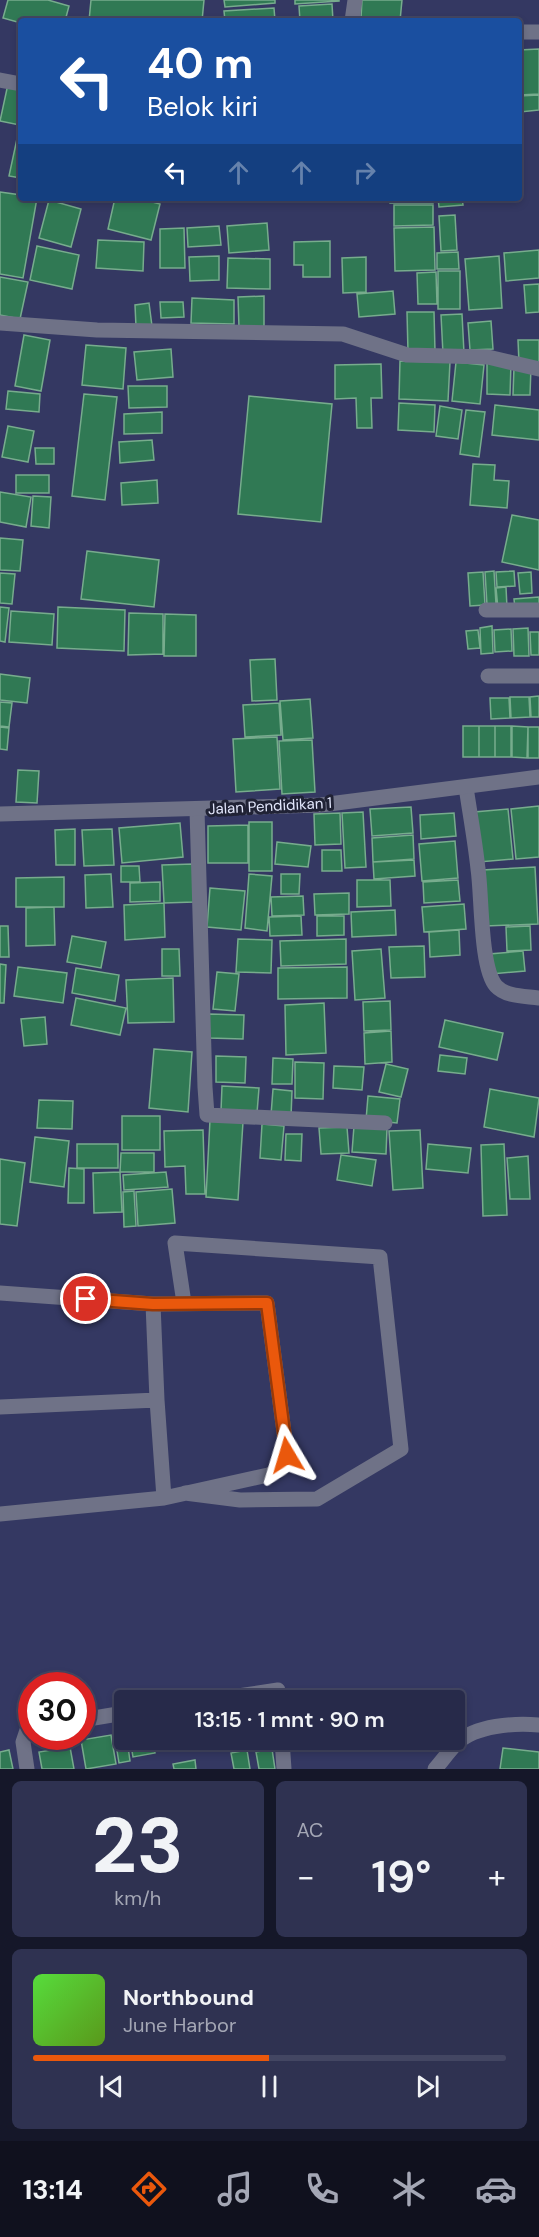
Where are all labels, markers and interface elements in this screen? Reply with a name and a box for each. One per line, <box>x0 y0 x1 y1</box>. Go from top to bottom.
text: 40 m <box>147 36 253 91</box>
icon: left <box>48 42 126 120</box>
text: Belok kiri <box>147 89 258 124</box>
icon: left <box>159 156 192 189</box>
icon: ahead <box>222 156 255 189</box>
icon: ahead <box>285 156 318 189</box>
icon: right <box>348 156 381 189</box>
street label: Jalan Pendidikan 1 <box>207 793 333 819</box>
pin <box>60 1273 111 1324</box>
icon: arrive <box>69 1282 102 1315</box>
position arrow <box>255 1423 319 1487</box>
speed limit sign: 30 <box>18 1672 96 1750</box>
text: 13:15 · 1 mnt · 90 m <box>194 1705 385 1734</box>
text: 23 <box>92 1795 184 1896</box>
text: AC <box>297 1817 323 1843</box>
text: 19° <box>371 1847 431 1906</box>
text: − <box>297 1855 315 1898</box>
text: + <box>488 1855 506 1898</box>
text: km/h <box>114 1885 161 1911</box>
text: Northbound <box>123 1983 254 2012</box>
text: June Harbor <box>123 2012 236 2038</box>
icon: previous <box>95 2070 128 2103</box>
icon: pause <box>253 2070 286 2103</box>
icon: next <box>411 2070 444 2103</box>
icon: directions <box>128 2168 170 2210</box>
icon: music <box>214 2168 256 2210</box>
icon: phone <box>301 2168 343 2210</box>
icon: climate <box>388 2168 430 2210</box>
icon: car <box>475 2168 517 2210</box>
text: 13:14 <box>22 2172 83 2207</box>

